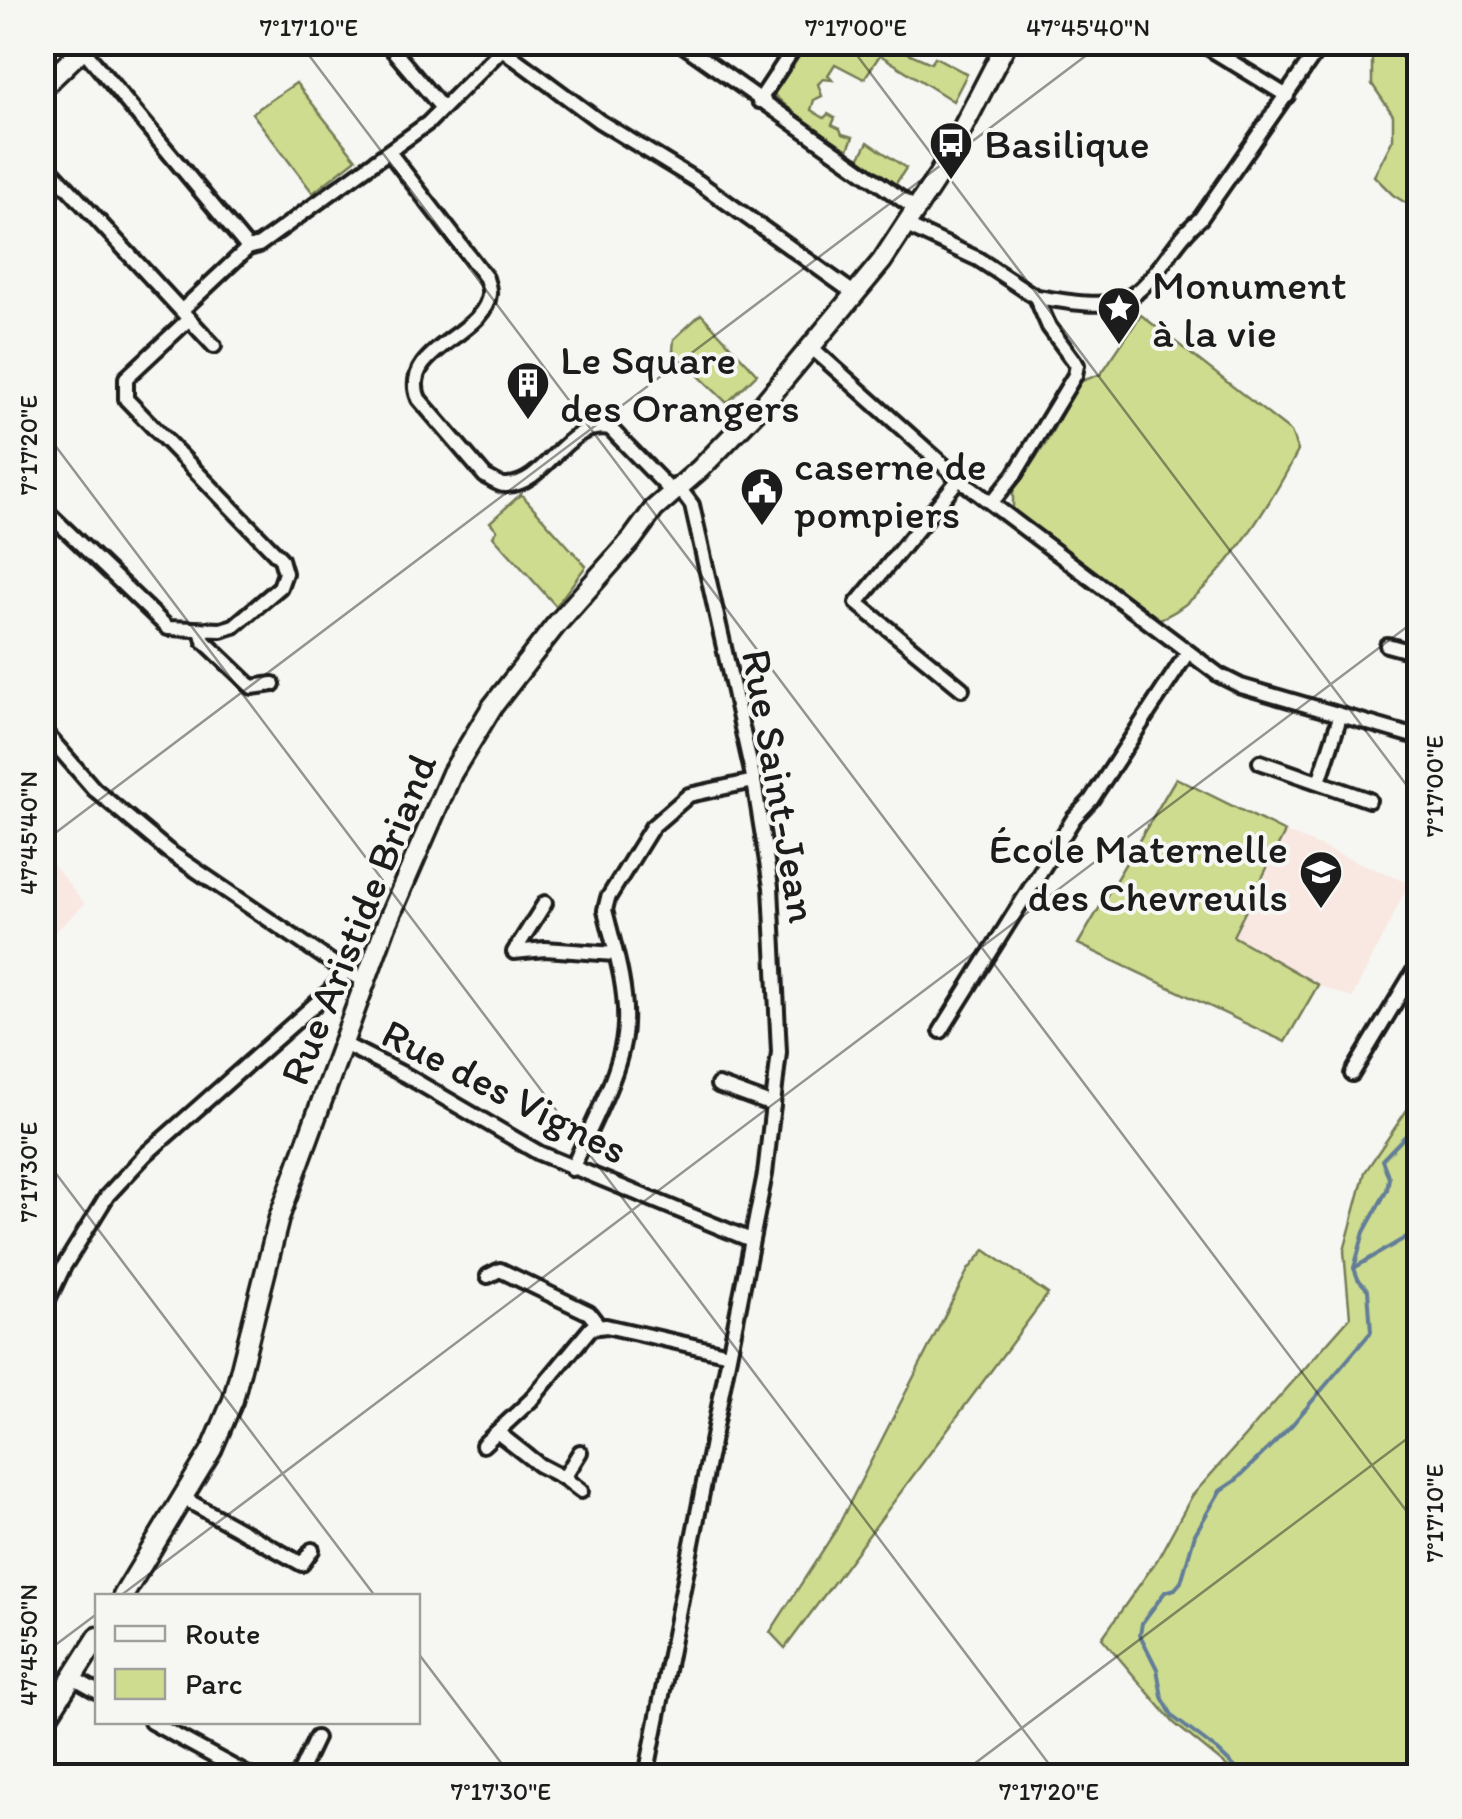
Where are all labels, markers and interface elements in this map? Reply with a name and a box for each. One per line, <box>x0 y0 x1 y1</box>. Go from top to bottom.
text: 7°17'10"E <box>260 12 358 42</box>
text: 7°17'00"E <box>805 12 907 42</box>
text: 47°45'40"N <box>1026 12 1150 42</box>
place label: Basilique <box>984 118 1150 169</box>
bus stop icon: Basilique <box>928 120 974 181</box>
place label: Monument à la vie <box>1152 259 1347 358</box>
place icon: Monument à la vie <box>1096 285 1142 346</box>
place label: Le Square des Orangers <box>560 334 800 433</box>
building icon: Le Square des Orangers <box>505 360 551 421</box>
text: 7°17'20"E <box>13 395 43 495</box>
place label: caserne de pompiers <box>794 440 987 539</box>
public building icon: caserne de pompiers <box>739 466 785 527</box>
street label: Rue Saint-Jean <box>731 645 829 927</box>
text: 7°17'00"E <box>1419 735 1449 837</box>
street label: Rue Aristide Briand <box>268 746 448 1092</box>
text: 47°45'40"N <box>13 771 43 895</box>
place label: École Maternelle des Chevreuils <box>989 823 1288 922</box>
school or university icon: École Maternelle des Chevreuils <box>1298 849 1344 910</box>
street label: Rue des Vignes <box>374 1007 636 1175</box>
text: 7°17'30"E <box>13 1122 43 1222</box>
text: 7°17'10"E <box>1419 1464 1449 1562</box>
text: 47°45'50"N <box>13 1584 43 1706</box>
legend <box>95 1594 420 1724</box>
text: Route <box>185 1615 260 1652</box>
text: Parc <box>185 1665 242 1702</box>
text: 7°17'30"E <box>451 1776 551 1806</box>
text: 7°17'20"E <box>999 1776 1099 1806</box>

